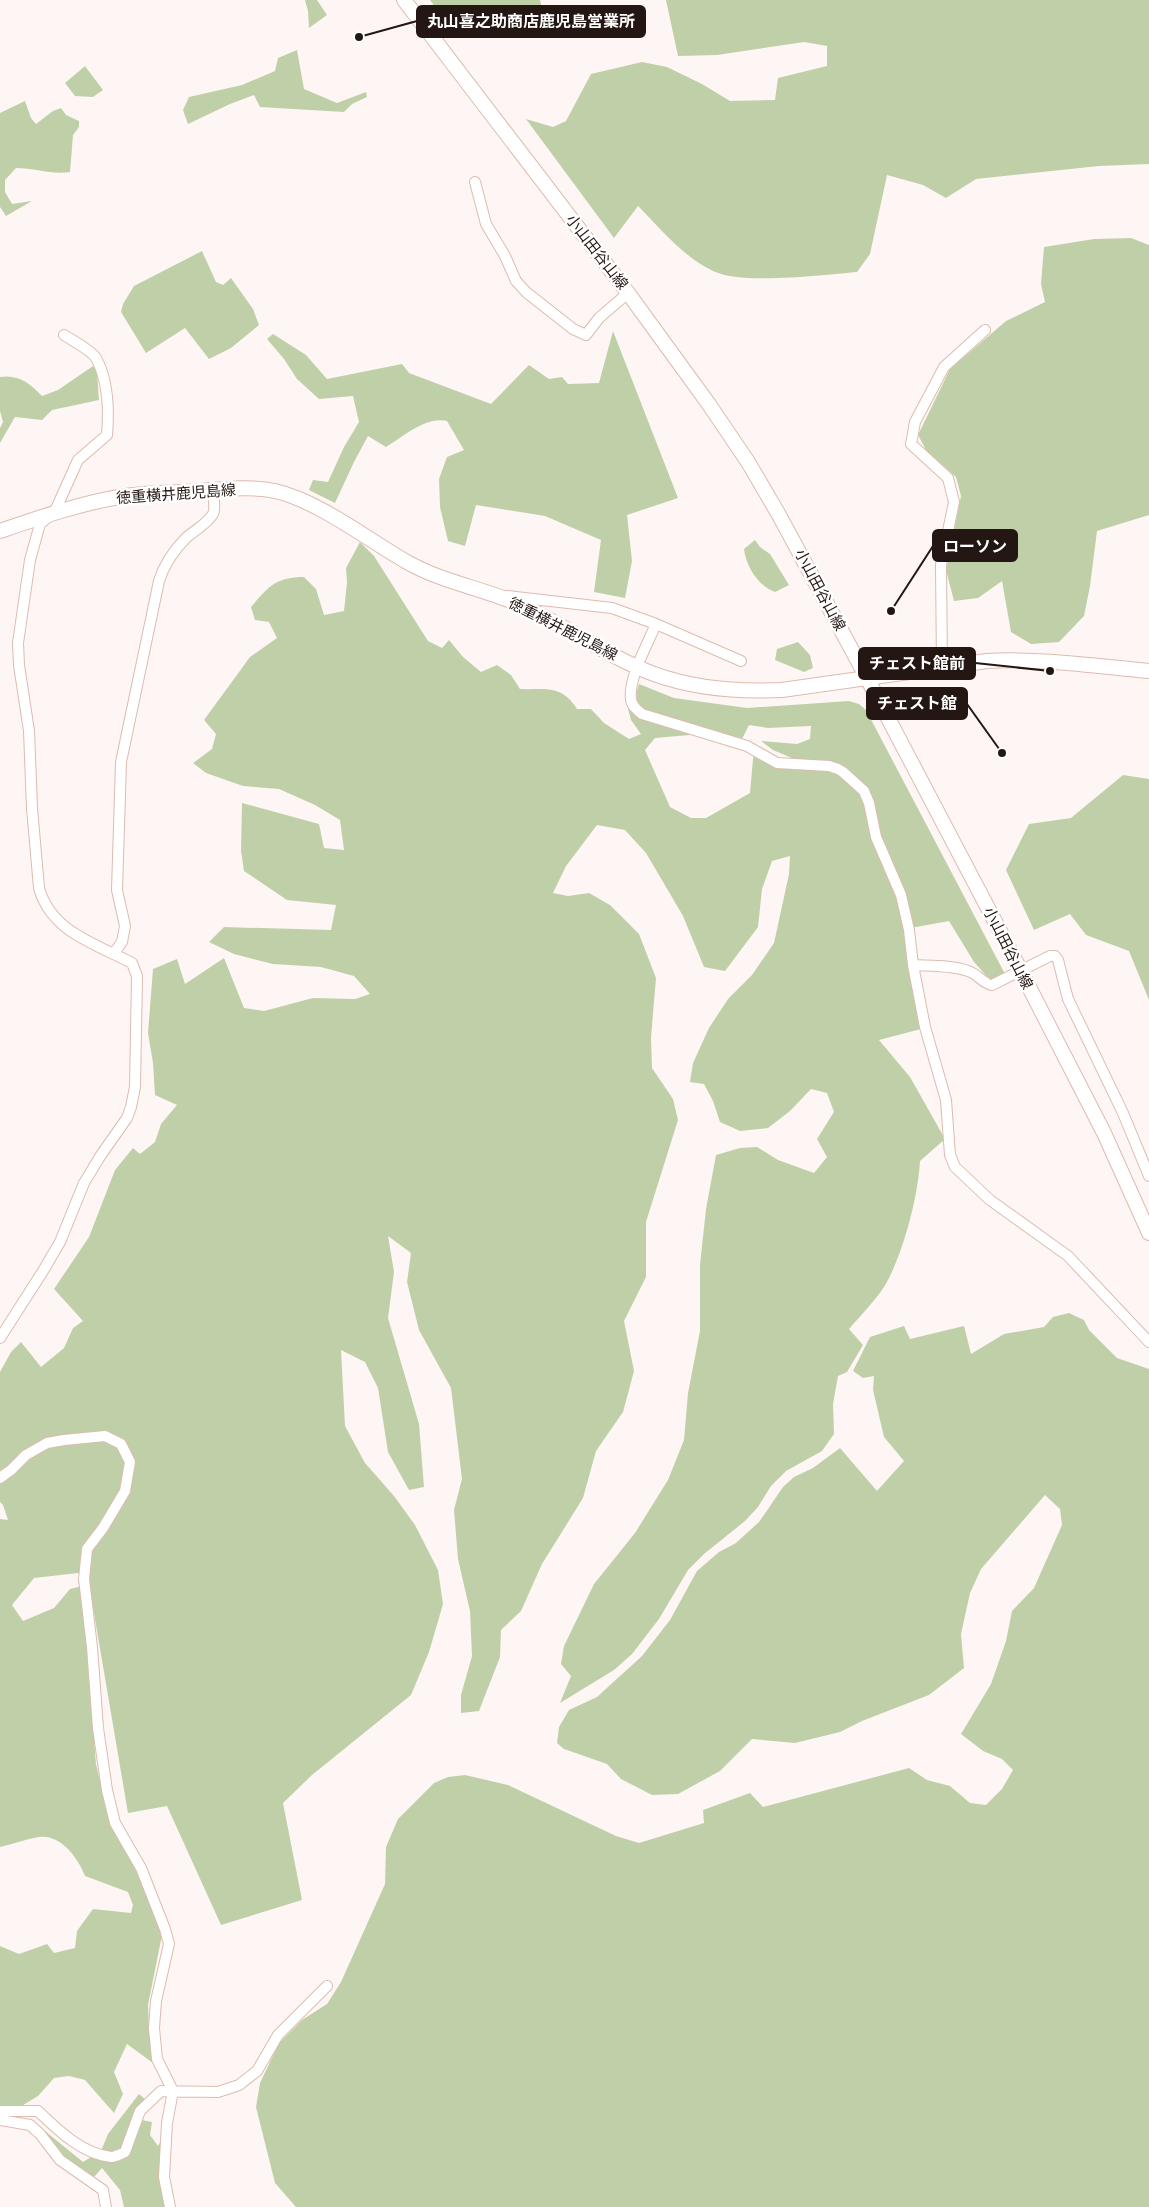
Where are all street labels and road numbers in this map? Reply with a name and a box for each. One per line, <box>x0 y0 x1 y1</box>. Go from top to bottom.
street label: 小山田谷山線 <box>563 211 632 292</box>
street label: 徳重横井鹿児島線 <box>116 481 236 506</box>
street label: 小山田谷山線 <box>792 546 849 633</box>
street label: 徳重横井鹿児島線 <box>506 594 621 663</box>
street label: 小山田谷山線 <box>980 904 1036 992</box>

